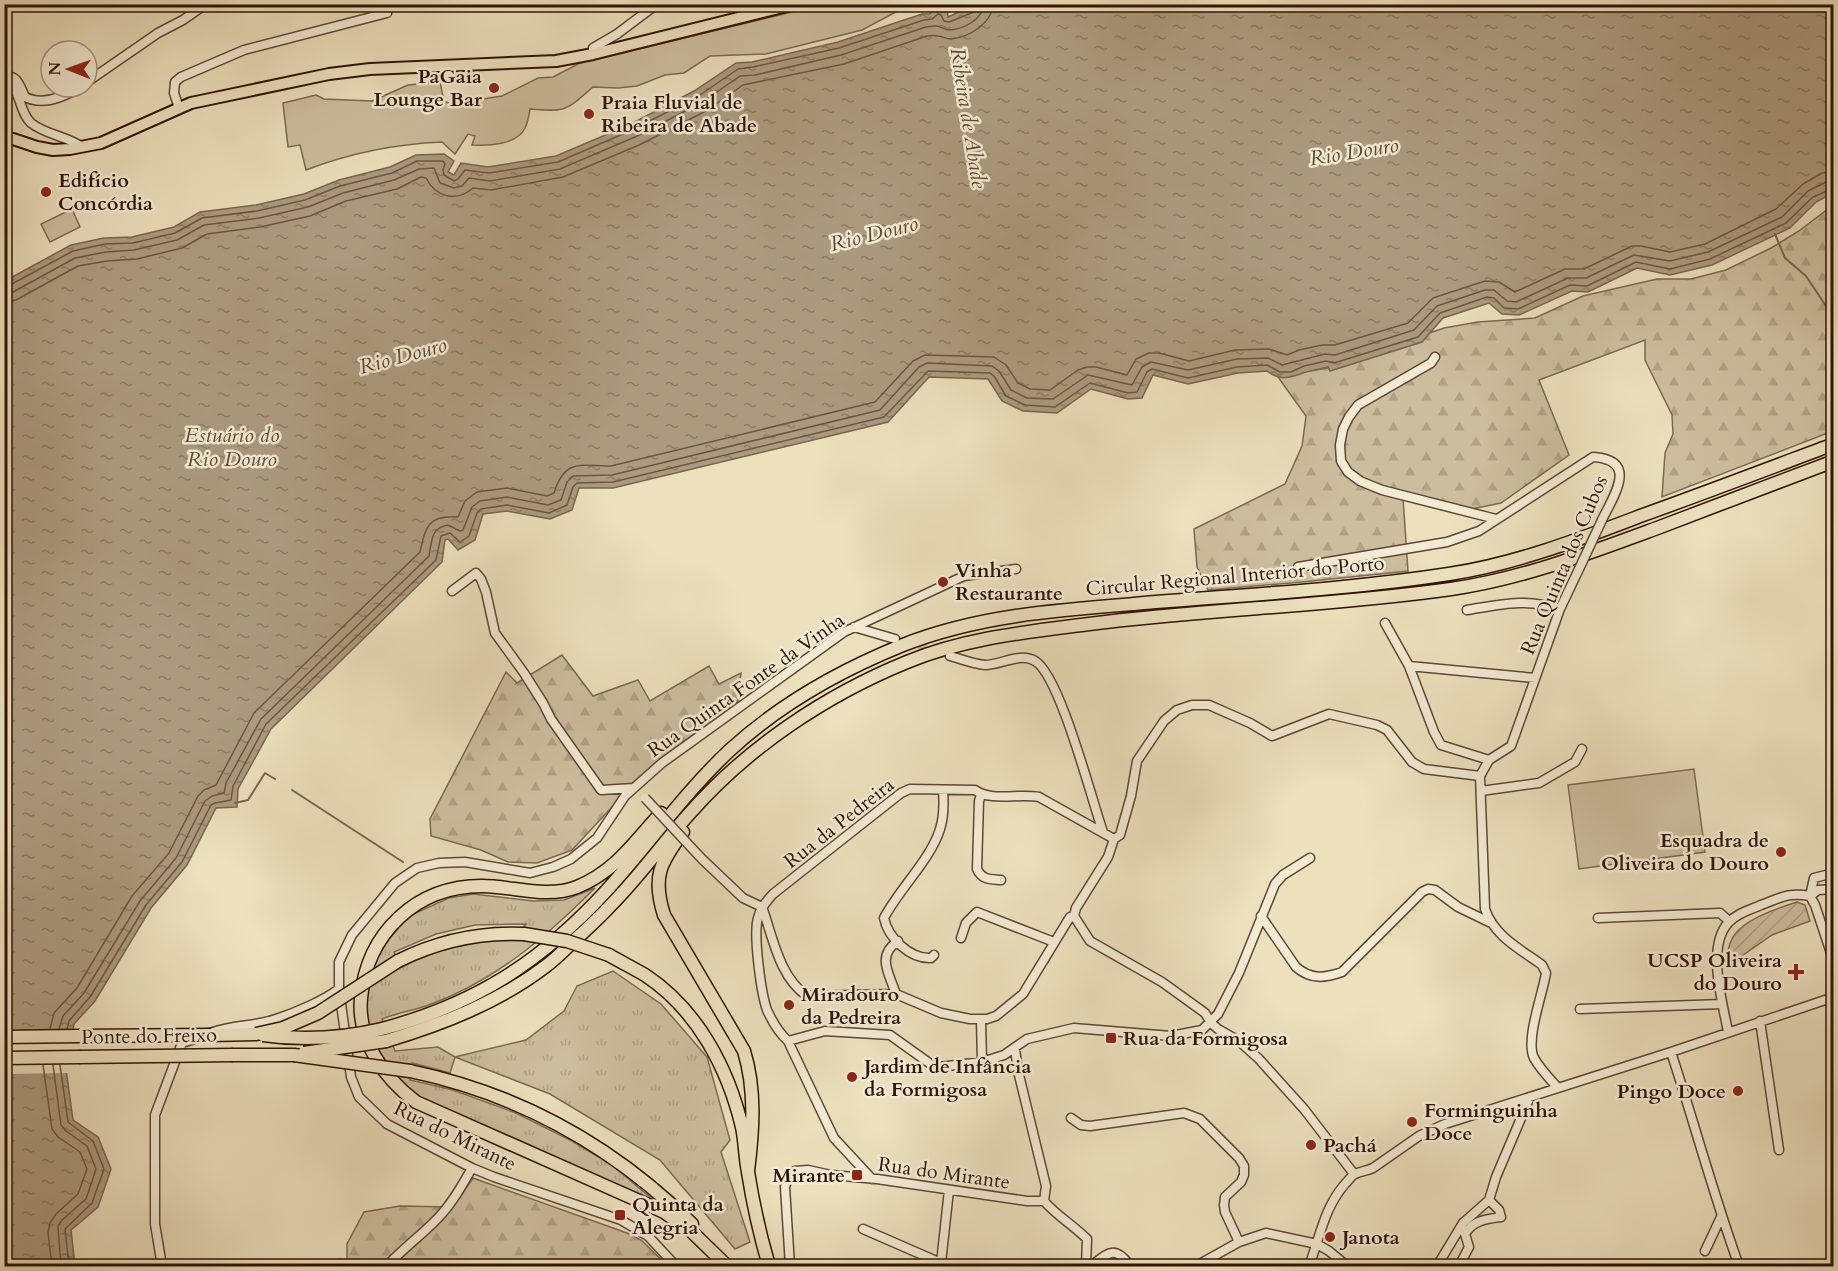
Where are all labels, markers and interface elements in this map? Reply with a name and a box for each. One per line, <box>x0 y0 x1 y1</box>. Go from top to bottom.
north arrow <box>39 39 99 99</box>
water label: Ribeira de Abade <box>943 45 994 191</box>
text: N <box>44 62 66 76</box>
place label: PaGaia Lounge Bar <box>373 63 483 113</box>
marker: PaGaia Lounge Bar <box>487 81 501 95</box>
place label: Praia Fluvial de Ribeira de Abade <box>601 89 757 139</box>
marker: Praia Fluvial de Ribeira de Abade <box>582 107 596 121</box>
water label: Rio Douro <box>1307 131 1401 173</box>
place label: Edifício Concórdia <box>58 167 153 217</box>
marker: Edifício Concórdia <box>39 185 53 199</box>
water label: Rio Douro <box>827 209 921 259</box>
water label: Rio Douro <box>356 330 450 382</box>
water label: Estuário do Rio Douro <box>184 421 280 474</box>
street label: Rua Quinta dos Cubos <box>1514 471 1614 659</box>
street label: Circular Regional Interior do Porto <box>1085 549 1386 603</box>
place label: Vinha Restaurante <box>955 557 1063 607</box>
marker: Vinha Restaurante <box>936 575 950 589</box>
street label: Rua Quinta Fonte da Vinha <box>642 606 850 763</box>
street label: Rua da Pedreira <box>778 771 900 875</box>
place label: Esquadra de Oliveira do Douro <box>1601 827 1769 877</box>
marker: Esquadra de Oliveira do Douro <box>1774 845 1788 859</box>
place label: UCSP Oliveira do Douro <box>1647 947 1782 997</box>
marker: UCSP Oliveira do Douro <box>1787 963 1805 981</box>
place label: Miradouro da Pedreira <box>801 981 901 1031</box>
marker: Miradouro da Pedreira <box>782 998 796 1012</box>
street label: Ponte do Freixo <box>81 1021 217 1051</box>
place label: Rua da Formigosa <box>1123 1025 1288 1052</box>
marker: Rua da Formigosa <box>1104 1031 1118 1045</box>
place label: Jardim de Infância da Formigosa <box>861 1053 1031 1103</box>
marker: Jardim de Infância da Formigosa <box>845 1070 859 1084</box>
place label: Pingo Doce <box>1617 1078 1726 1105</box>
marker: Pingo Doce <box>1731 1084 1745 1098</box>
street label: Rua do Mirante <box>389 1095 521 1177</box>
place label: Forminguinha Doce <box>1424 1097 1558 1147</box>
marker: Forminguinha Doce <box>1405 1115 1419 1129</box>
place label: Pachá <box>1323 1132 1377 1159</box>
marker: Pachá <box>1304 1138 1318 1152</box>
street label: Rua do Mirante <box>876 1150 1012 1196</box>
place label: Mirante <box>772 1162 845 1189</box>
marker: Mirante <box>850 1168 864 1182</box>
place label: Quinta da Alegria <box>632 1191 724 1241</box>
marker: Quinta da Alegria <box>613 1208 627 1222</box>
place label: Janota <box>1339 1224 1400 1251</box>
marker: Janota <box>1323 1230 1337 1244</box>

